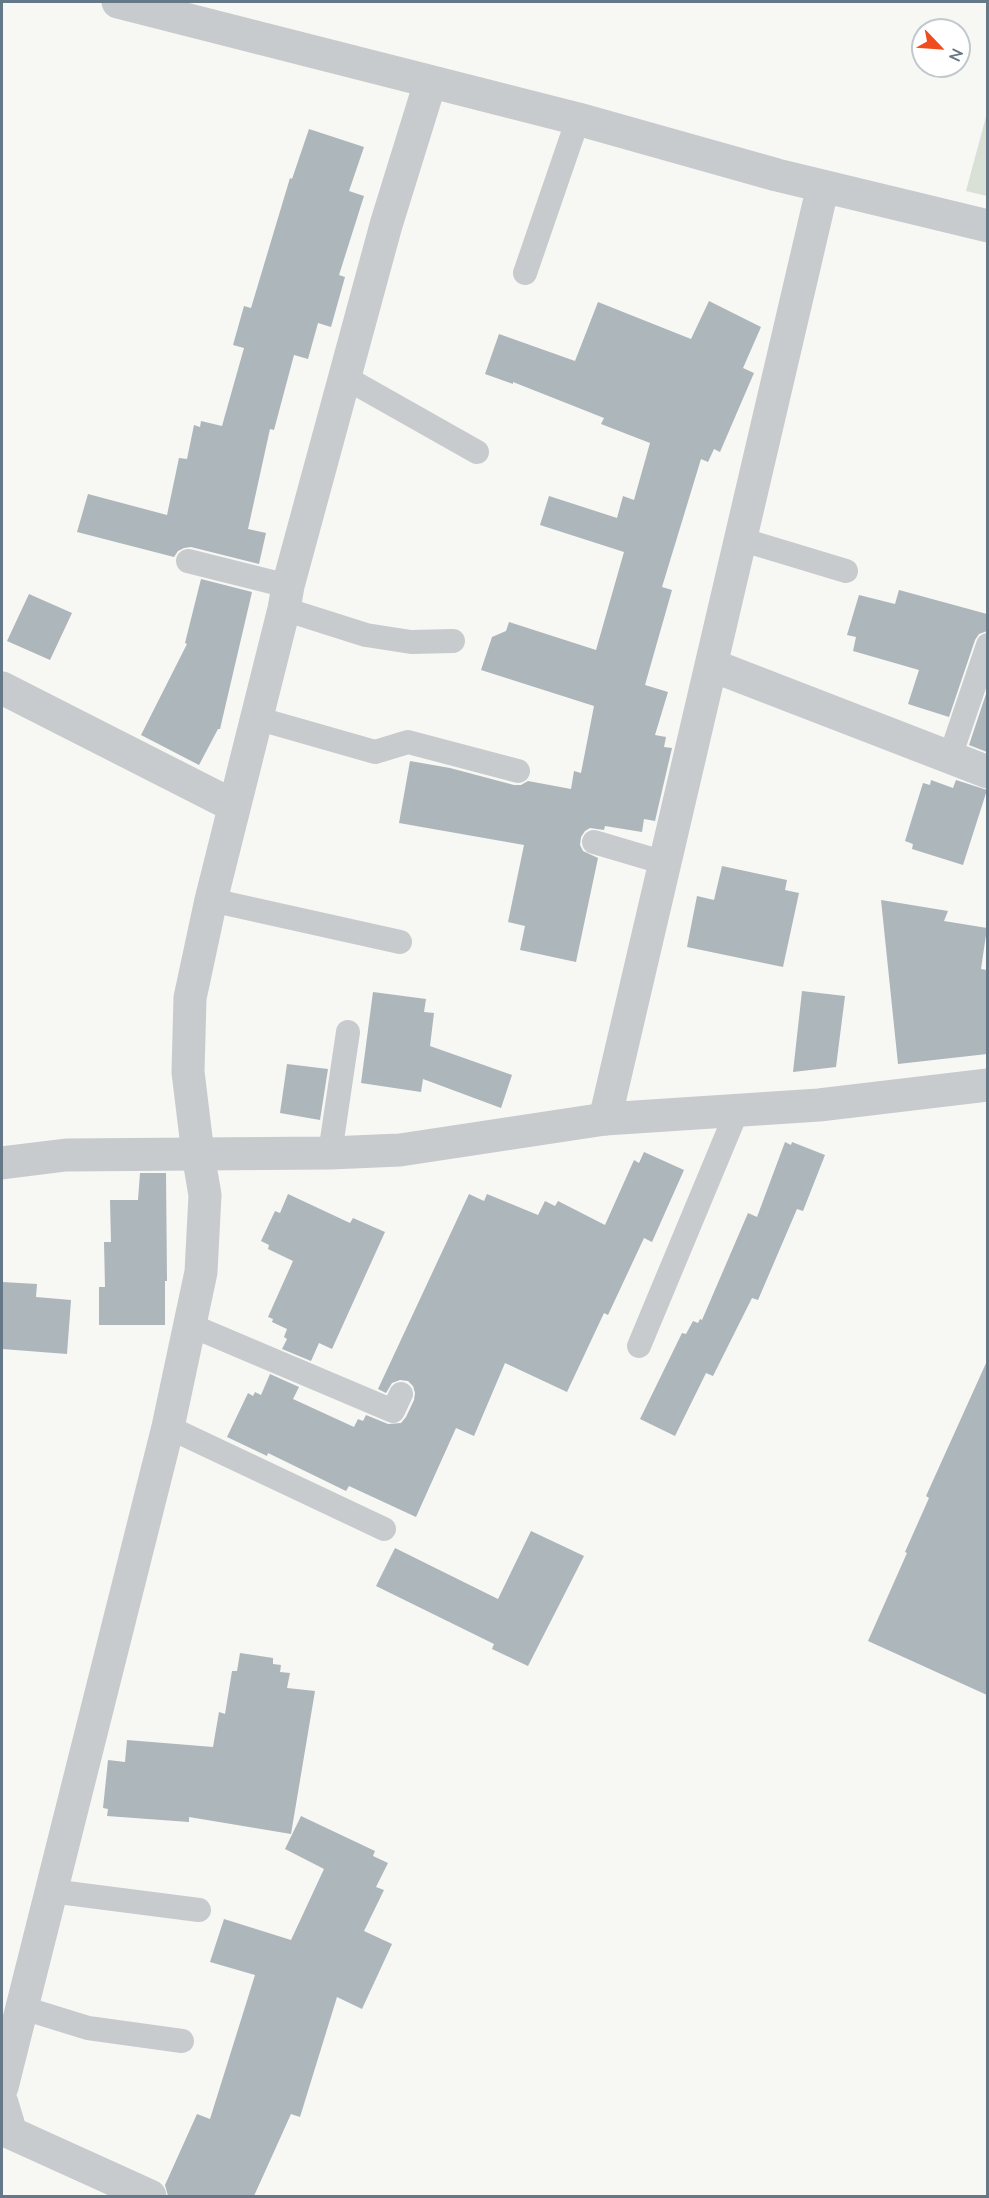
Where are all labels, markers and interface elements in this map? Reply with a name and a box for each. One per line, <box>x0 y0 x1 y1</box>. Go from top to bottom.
north arrow <box>911 18 971 78</box>
text: N <box>943 45 968 65</box>

